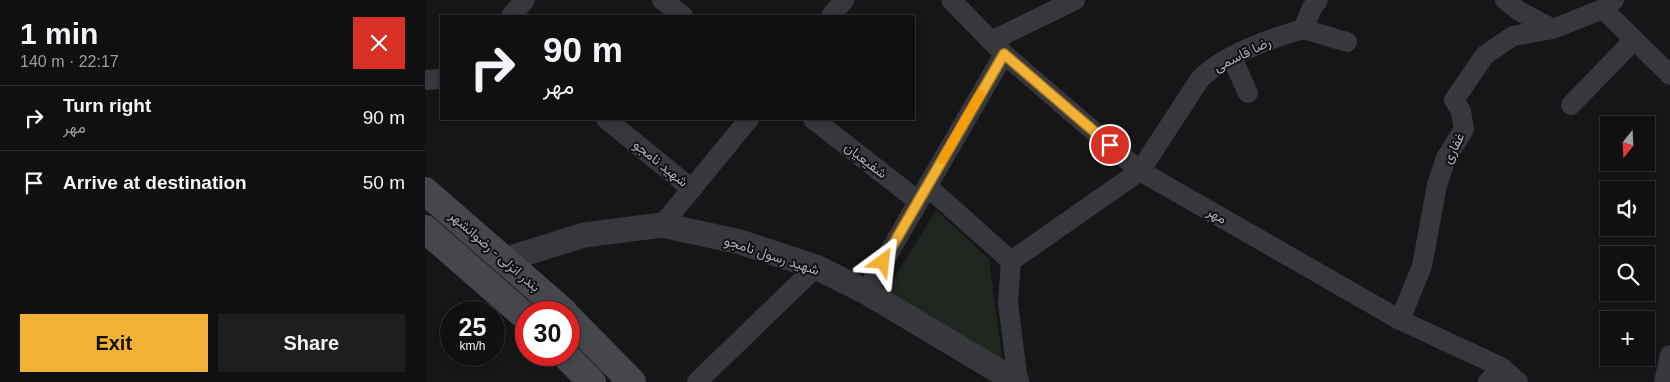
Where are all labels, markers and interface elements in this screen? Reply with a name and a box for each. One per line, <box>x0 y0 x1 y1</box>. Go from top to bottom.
text: 1 min <box>20 17 98 50</box>
button: close <box>353 17 405 69</box>
text: 90 m <box>543 30 623 69</box>
street label: رضا قاسمی <box>1211 33 1274 76</box>
icon: right <box>460 35 525 100</box>
text: 140 m · 22:17 <box>20 53 119 70</box>
text: مهر <box>543 74 574 99</box>
text: Turn right <box>63 95 151 116</box>
icon: right <box>20 104 48 132</box>
text: 90 m <box>363 107 405 128</box>
north arrow <box>1600 116 1655 171</box>
map controls <box>1600 116 1655 366</box>
text: مهر <box>63 119 86 136</box>
pin <box>1089 124 1131 166</box>
street label: غفاری <box>1438 130 1468 167</box>
icon: arrive <box>1096 131 1124 159</box>
street label: شهید نامجو <box>630 136 691 191</box>
street label: شفیعیان <box>841 139 890 182</box>
icon: arrive <box>20 169 48 197</box>
text: Arrive at destination <box>63 172 247 193</box>
text: 50 m <box>363 172 405 193</box>
button: sound <box>1600 181 1655 236</box>
street label: مهر <box>1203 203 1230 228</box>
street label: بندر انزلی - رضوانشهر <box>445 206 544 296</box>
street label: شهید رسول نامجو <box>722 232 822 280</box>
position arrow <box>856 235 908 287</box>
button: search <box>1600 246 1655 301</box>
speed limit sign: 30 <box>515 301 580 366</box>
button: + <box>1600 311 1655 366</box>
text: 25 <box>459 313 486 341</box>
button: Exit <box>20 314 208 372</box>
button: Share <box>218 314 405 372</box>
text: km/h <box>459 339 486 353</box>

